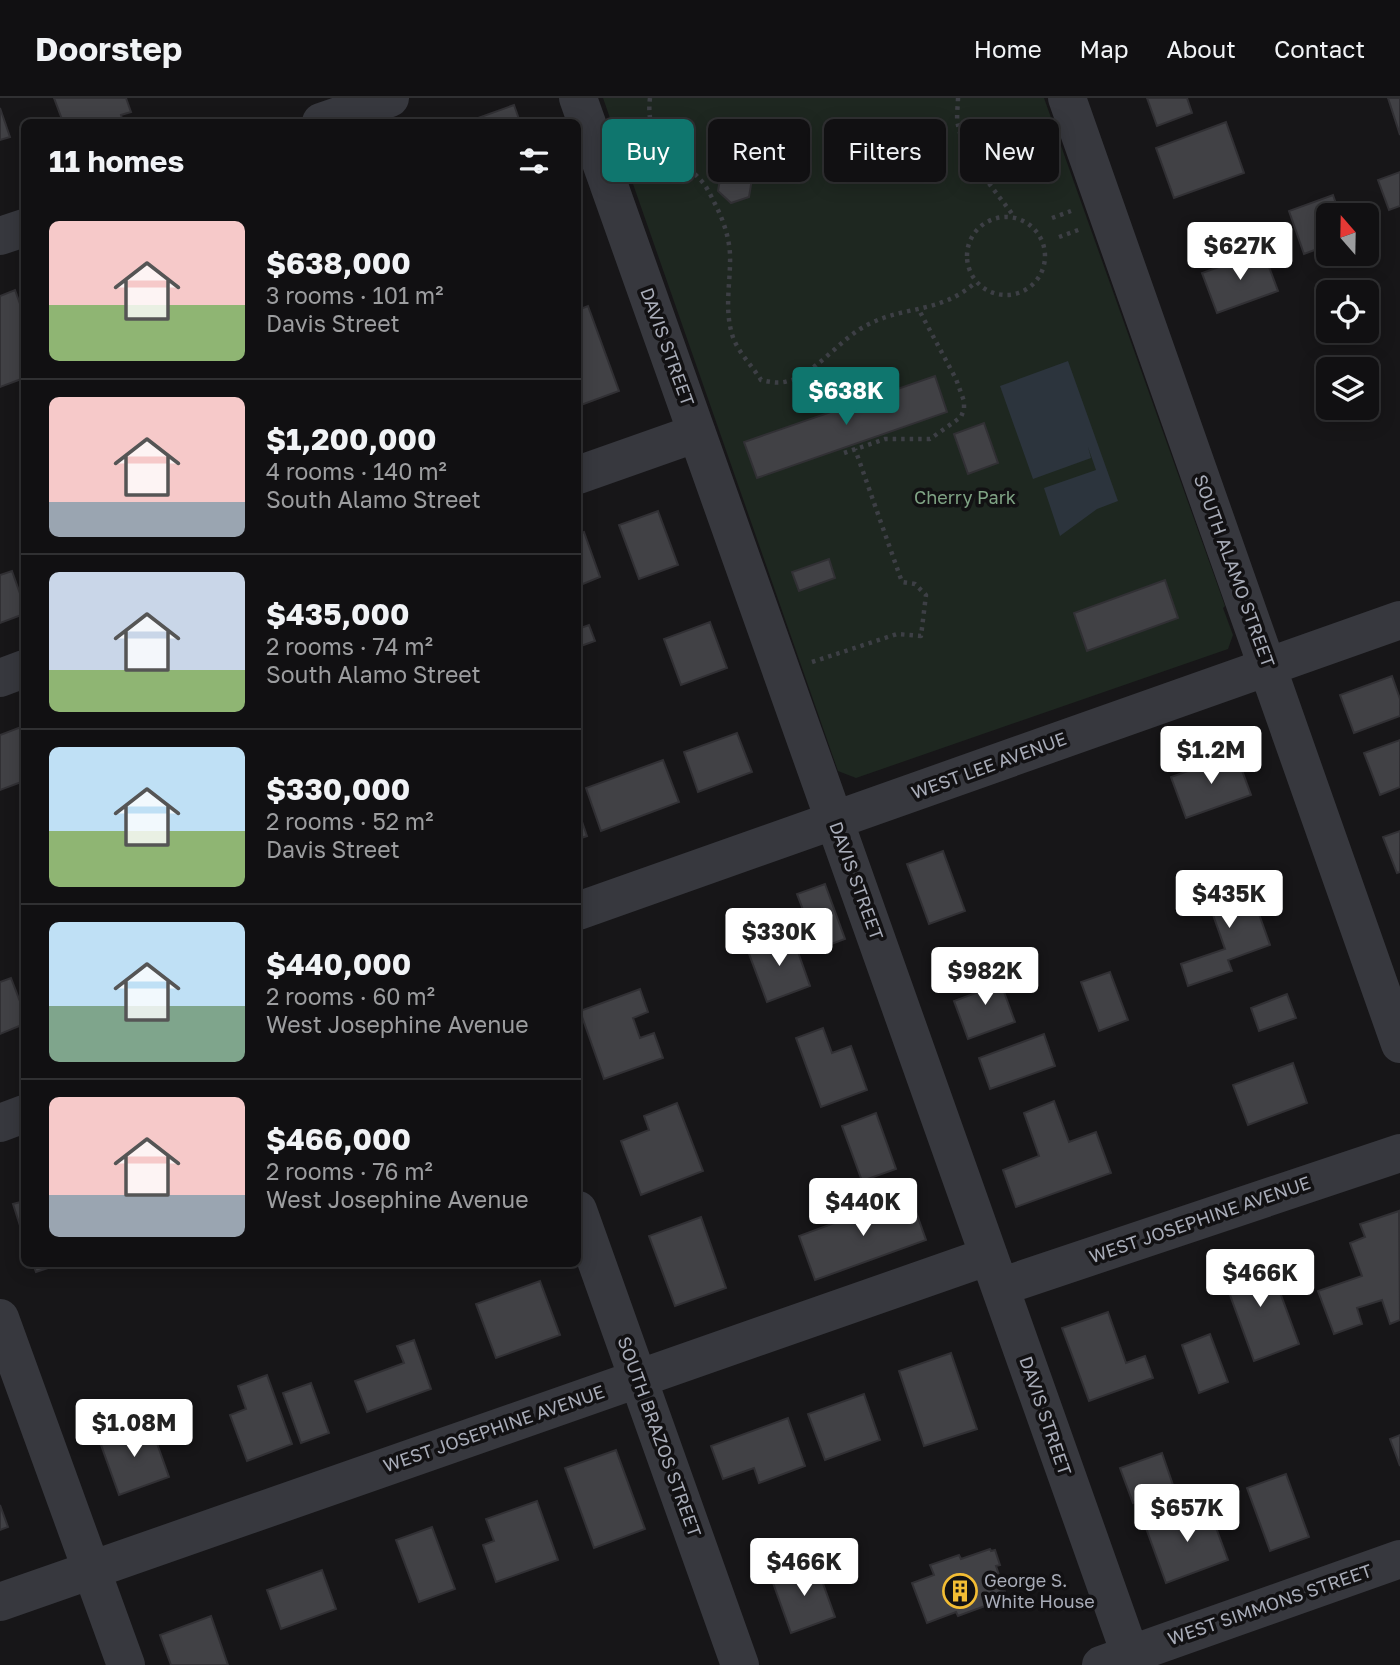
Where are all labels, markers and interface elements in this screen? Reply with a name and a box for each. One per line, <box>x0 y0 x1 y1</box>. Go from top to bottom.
text: Doorstep <box>35 29 182 68</box>
text: Home <box>974 34 1042 63</box>
text: Map <box>1080 34 1129 63</box>
text: About <box>1167 34 1236 63</box>
text: Contact <box>1274 34 1365 63</box>
chip: Buy <box>602 119 694 182</box>
chip: Rent <box>708 119 810 182</box>
chip: Filters <box>824 119 946 182</box>
chip: New <box>960 119 1059 182</box>
icon: filters <box>515 142 553 180</box>
text: 11 homes <box>49 143 184 179</box>
north arrow <box>1316 203 1379 266</box>
map controls <box>1316 203 1379 420</box>
pin: $627K <box>1191 222 1289 282</box>
text: $627K <box>1203 231 1277 259</box>
text: $638,000 <box>266 245 411 281</box>
icon: home <box>105 249 189 333</box>
button: locate <box>1316 280 1379 343</box>
text: 3 rooms · 101 m² <box>266 281 443 309</box>
street label: DAVIS STREET <box>636 284 700 409</box>
text: Davis Street <box>266 309 400 337</box>
button: layers <box>1316 357 1379 420</box>
pin: $638K <box>797 368 895 427</box>
text: $638K <box>808 376 884 404</box>
text: $1,200,000 <box>266 421 437 457</box>
icon: home <box>105 425 189 509</box>
text: 4 rooms · 140 m² <box>266 457 447 485</box>
street label: SOUTH ALAMO STREET <box>1190 471 1280 670</box>
text: South Alamo Street <box>266 485 481 513</box>
park label: Cherry Park <box>914 486 1016 508</box>
text: $435,000 <box>266 596 410 632</box>
icon: home <box>105 600 189 684</box>
text: 2 rooms · 74 m² <box>266 632 433 660</box>
text: South Alamo Street <box>266 660 481 688</box>
pin: $1.2M <box>1162 726 1260 786</box>
street label: WEST LEE AVENUE <box>908 727 1069 803</box>
text: $1.2M <box>1176 735 1246 763</box>
text: $330,000 <box>266 771 410 807</box>
icon: home <box>105 775 189 859</box>
text: 2 rooms · 52 m² <box>266 807 433 835</box>
street label: DAVIS STREET <box>825 818 889 943</box>
text: Davis Street <box>266 835 400 863</box>
pin: $435K <box>1180 870 1278 930</box>
text: $435K <box>1192 879 1266 907</box>
pin: $330K <box>730 908 828 968</box>
text: $330K <box>741 917 817 945</box>
text: $440,000 <box>266 946 411 982</box>
pin: $982K <box>936 948 1034 1007</box>
icon: home <box>105 950 189 1034</box>
text: $982K <box>947 956 1023 984</box>
text: 2 rooms · 60 m² <box>266 982 435 1010</box>
text: West Josephine Avenue <box>266 1010 529 1038</box>
text: $466,000 <box>266 1121 411 1157</box>
icon: home <box>105 1125 189 1209</box>
text: 2 rooms · 76 m² <box>266 1157 433 1185</box>
street label: WEST JOSEPHINE AVENUE <box>1086 1171 1313 1267</box>
pin: $440K <box>814 1178 912 1238</box>
text: West Josephine Avenue <box>266 1185 529 1213</box>
text: $440K <box>825 1187 901 1215</box>
pin: $466K <box>1211 1250 1309 1309</box>
text: $466K <box>1222 1258 1298 1286</box>
street label: SOUTH BRAZOS STREET <box>613 1333 706 1540</box>
street label: DAVIS STREET <box>1015 1353 1077 1478</box>
street label: WEST JOSEPHINE AVENUE <box>380 1380 607 1476</box>
pin: $1.08M <box>77 1400 191 1459</box>
text: $1.08M <box>92 1408 176 1436</box>
pin: $657K <box>1138 1484 1236 1544</box>
text: $657K <box>1150 1493 1224 1521</box>
pin: $466K <box>755 1538 853 1598</box>
text: $466K <box>766 1547 842 1575</box>
street label: WEST SIMMONS STREET <box>1165 1559 1375 1649</box>
place label: George S. White House <box>984 1569 1095 1612</box>
building icon: George S. White House <box>941 1572 979 1610</box>

